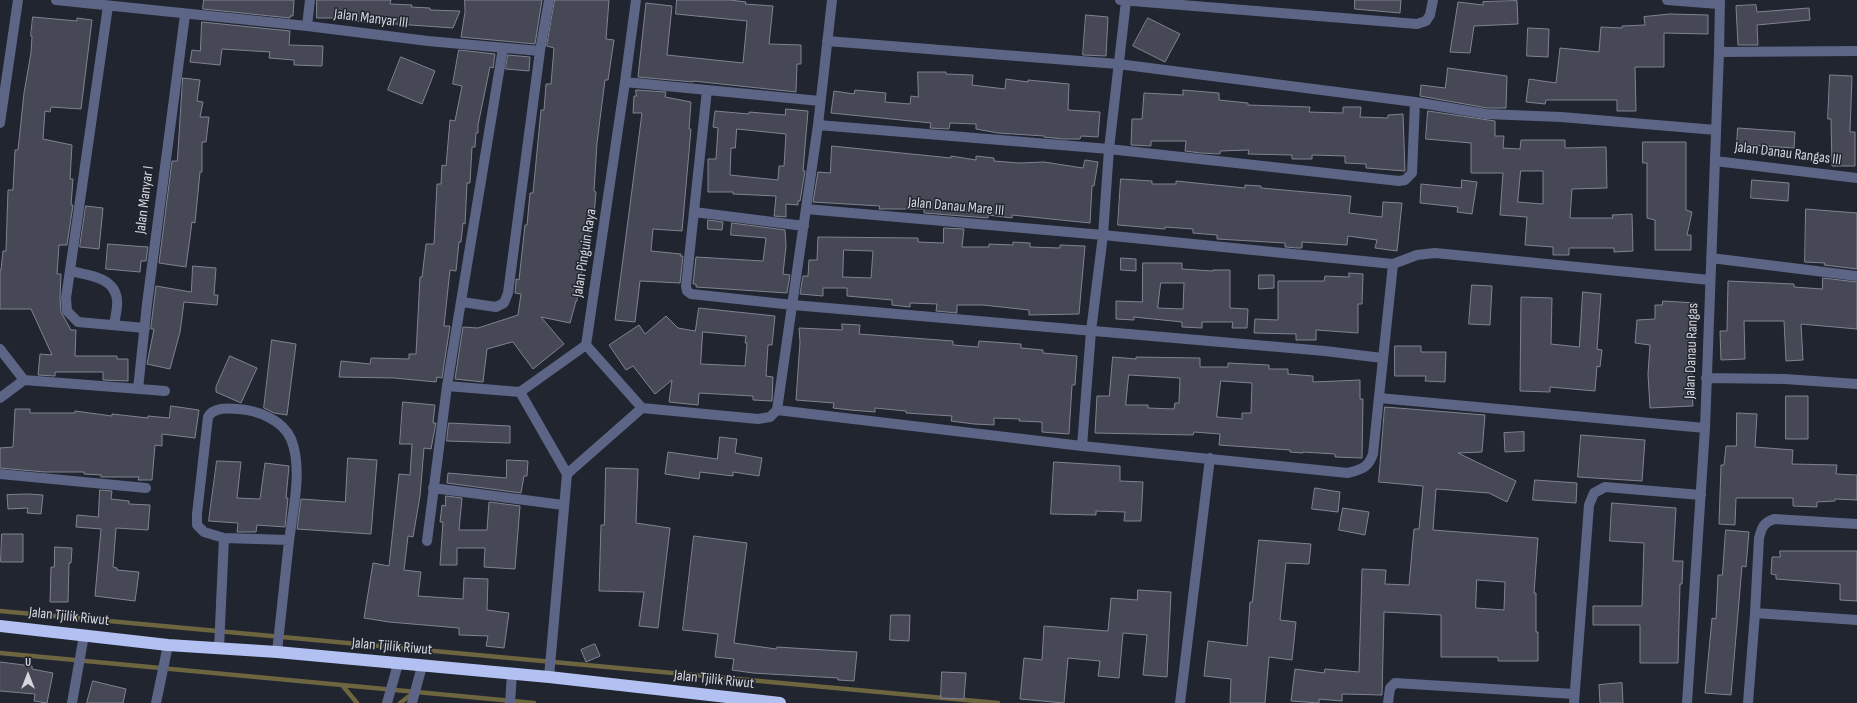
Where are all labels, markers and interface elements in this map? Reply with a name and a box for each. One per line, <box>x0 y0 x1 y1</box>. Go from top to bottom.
street label: Jalan Manyar III <box>333 6 409 32</box>
street label: Jalan Danau Rangas III <box>1734 139 1842 169</box>
street label: Jalan Manyar I <box>132 165 158 235</box>
street label: Jalan Danau Mare III <box>907 194 1005 220</box>
street label: Jalan Pinguin Raya <box>569 207 601 299</box>
street label: Jalan Danau Rangas <box>1681 303 1703 399</box>
street label: Jalan Tjilik Riwut <box>28 604 110 630</box>
street label: Jalan Tjilik Riwut <box>351 635 433 659</box>
north arrow <box>8 655 48 695</box>
text: U <box>25 656 31 669</box>
street label: Jalan Tjilik Riwut <box>673 667 755 693</box>

